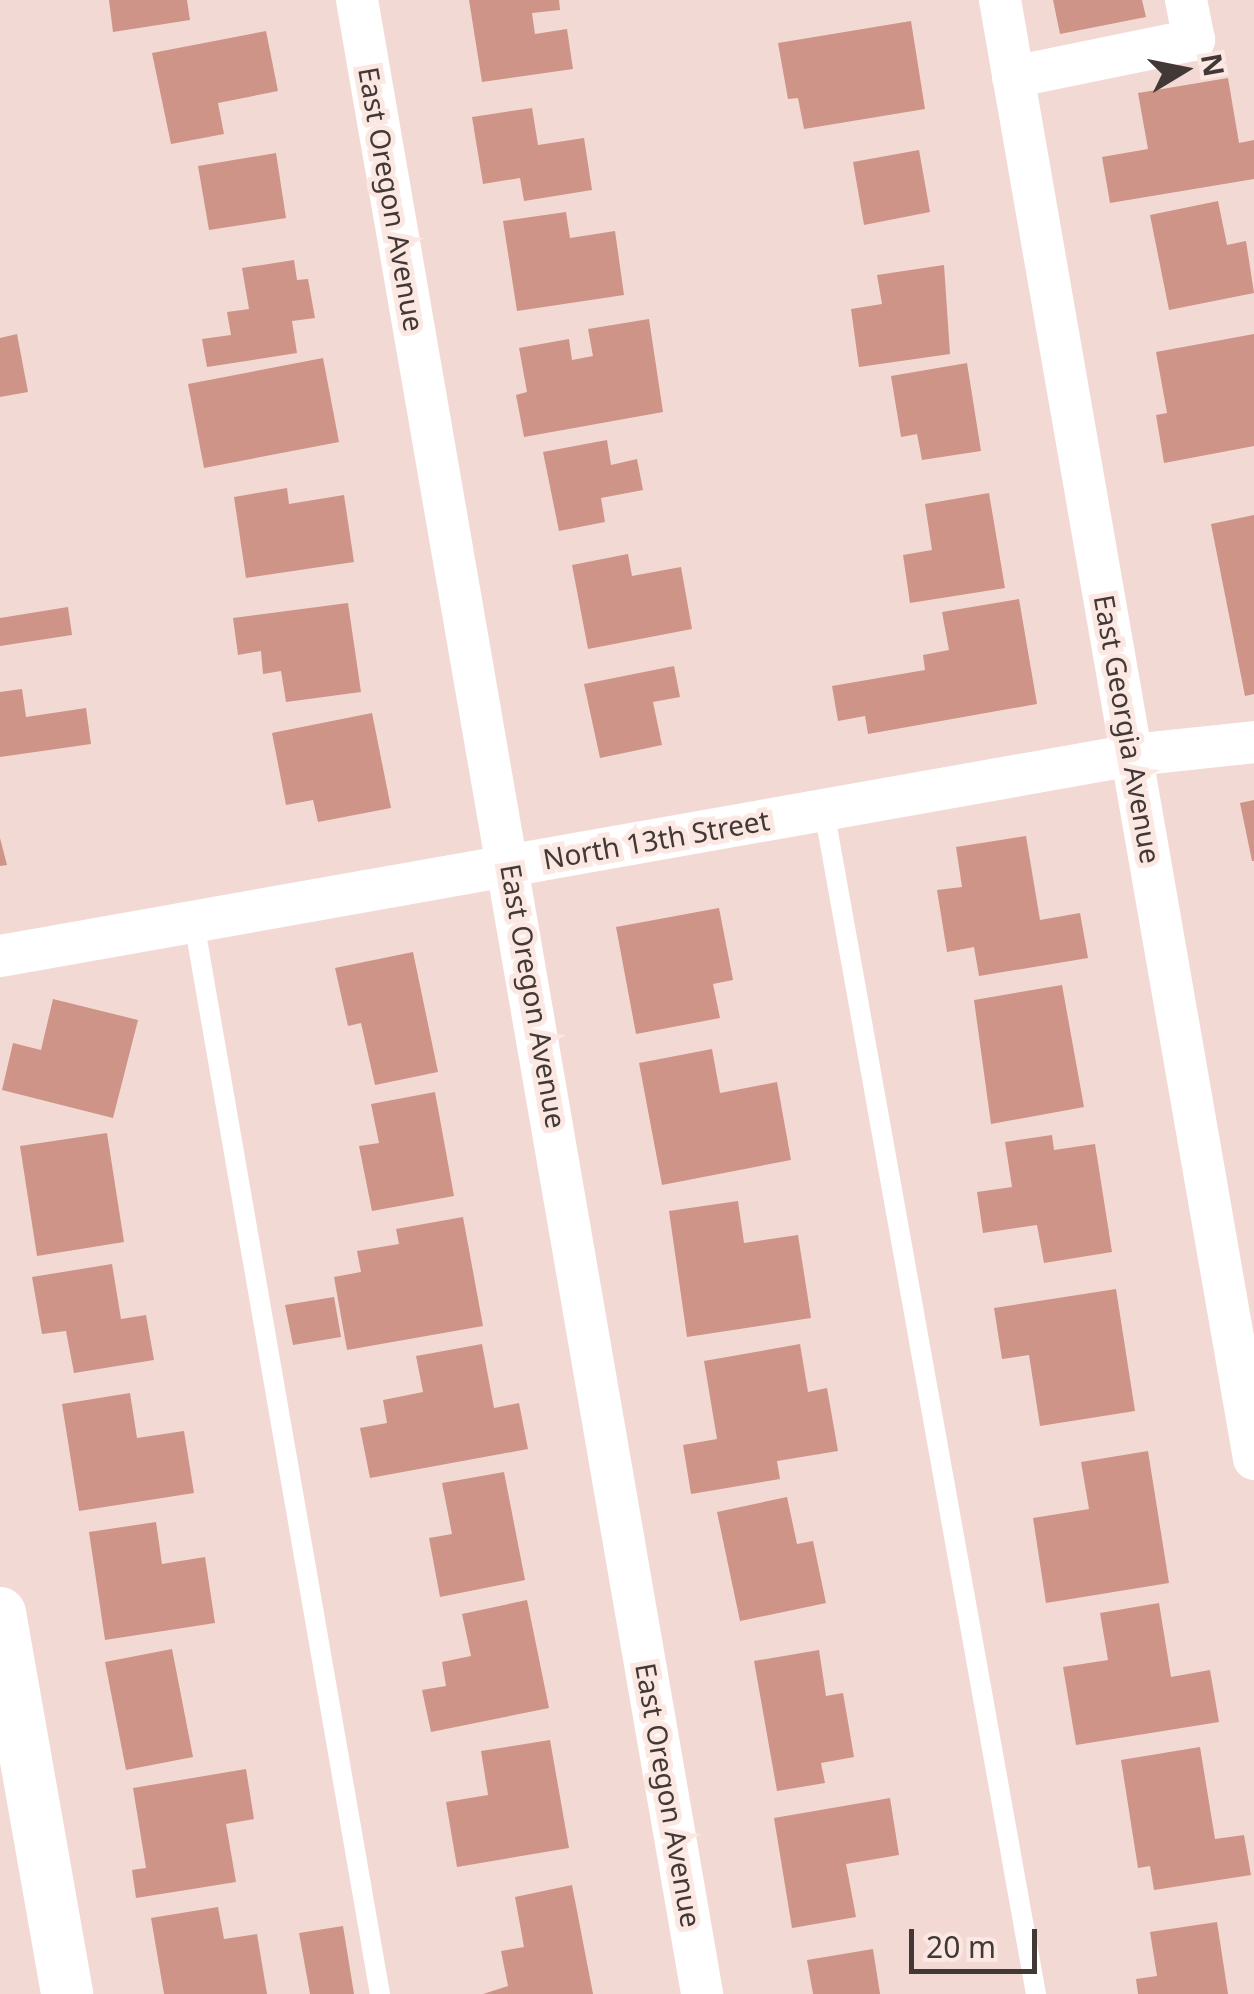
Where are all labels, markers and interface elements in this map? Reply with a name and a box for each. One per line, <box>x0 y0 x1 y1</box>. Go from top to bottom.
north arrow <box>1134 20 1234 120</box>
text: N <box>1193 50 1234 79</box>
street label: East Oregon Avenue <box>352 64 432 334</box>
street label: East Georgia Avenue <box>1088 592 1168 866</box>
street label: North 13th Street <box>540 803 772 875</box>
street label: East Oregon Avenue <box>494 861 574 1131</box>
street label: East Oregon Avenue <box>629 1660 709 1930</box>
scale bar <box>914 1909 1042 1971</box>
text: 20 m <box>926 1926 996 1967</box>

